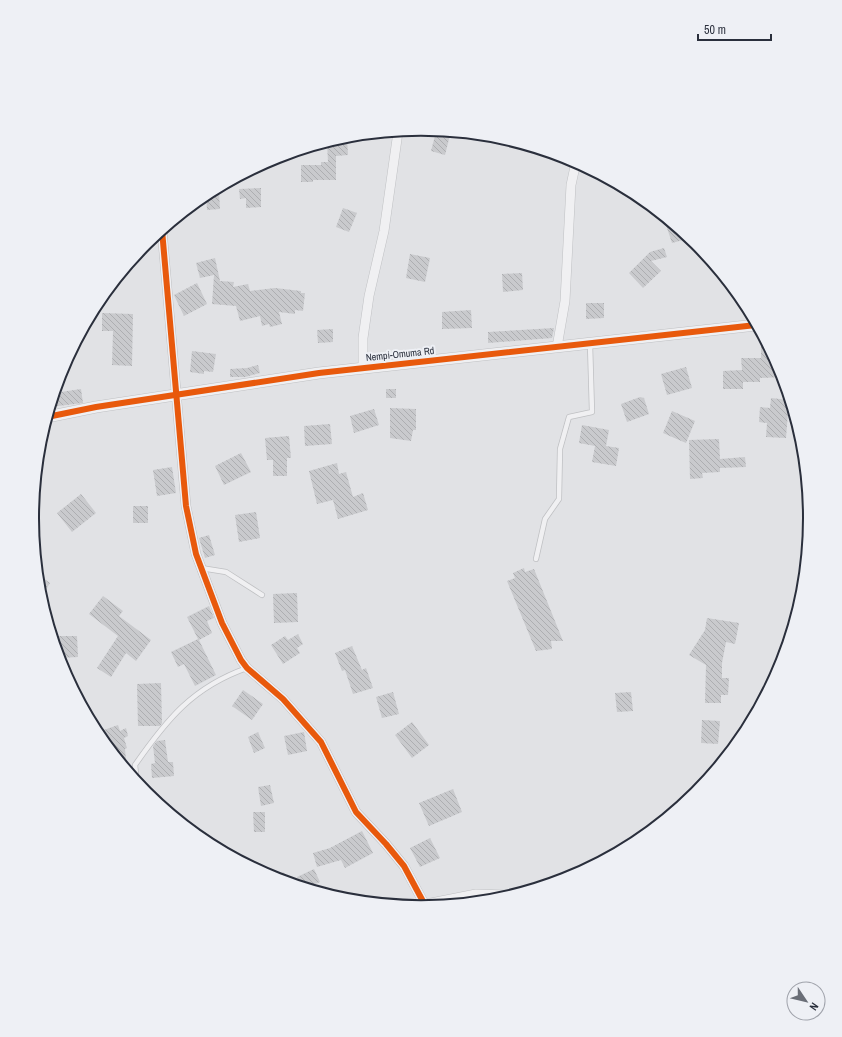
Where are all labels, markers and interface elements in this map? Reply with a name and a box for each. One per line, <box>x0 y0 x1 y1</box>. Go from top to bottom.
scale bar <box>698 16 771 42</box>
text: 50 m <box>704 22 726 38</box>
street label: Nempi-Omuma Rd <box>365 344 435 364</box>
north arrow <box>786 981 826 1021</box>
text: N <box>807 1000 822 1013</box>

